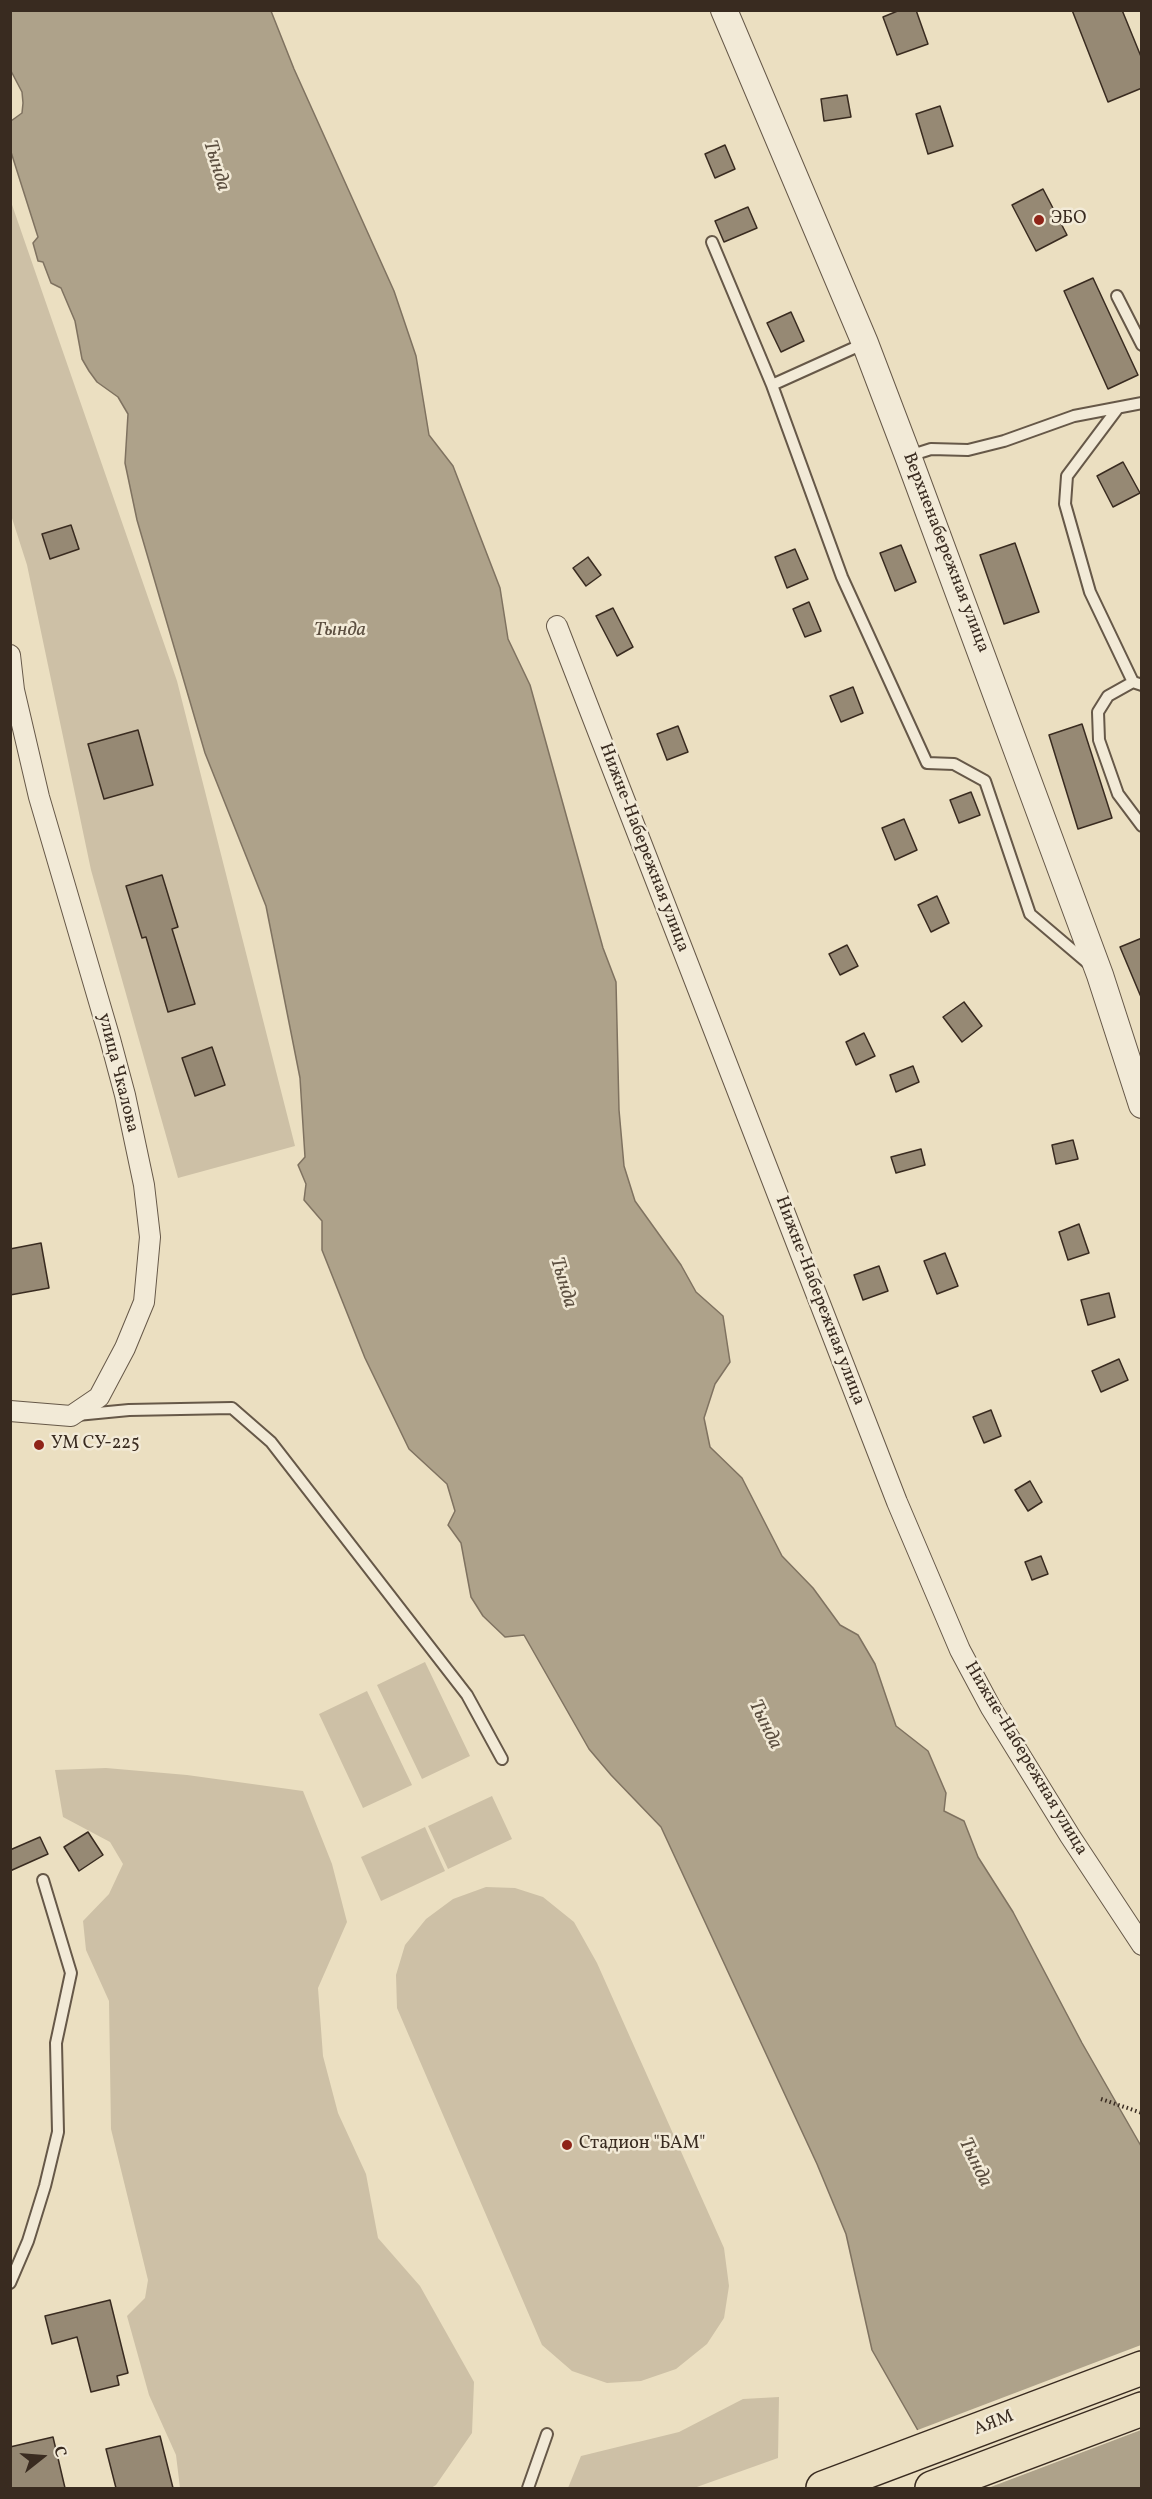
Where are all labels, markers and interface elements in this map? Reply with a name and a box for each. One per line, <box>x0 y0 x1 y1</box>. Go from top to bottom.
water label: Тында <box>196 138 234 194</box>
place label: ЭБО <box>1051 209 1086 231</box>
marker: ЭБО <box>1032 213 1046 227</box>
street label: Верхненабережная улица <box>897 450 993 656</box>
water label: Тында <box>314 619 366 643</box>
street label: Нижне-Набережная улица <box>593 740 693 956</box>
street label: улица Чкалова <box>92 1011 142 1135</box>
street label: Нижне-Набережная улица <box>769 1193 869 1409</box>
water label: Тында <box>543 1255 581 1311</box>
place label: УМ СУ-225 <box>51 1434 140 1456</box>
marker: УМ СУ-225 <box>32 1438 46 1452</box>
street label: Нижне-Набережная улица <box>959 1658 1091 1860</box>
water label: Тында <box>742 1696 786 1754</box>
place label: Стадион "БАМ" <box>579 2134 705 2156</box>
water label: Тында <box>952 2134 996 2192</box>
marker: Стадион "БАМ" <box>560 2138 574 2152</box>
street label: АЯМ <box>971 2407 1017 2441</box>
north arrow <box>12 2427 72 2487</box>
text: С <box>47 2444 71 2460</box>

